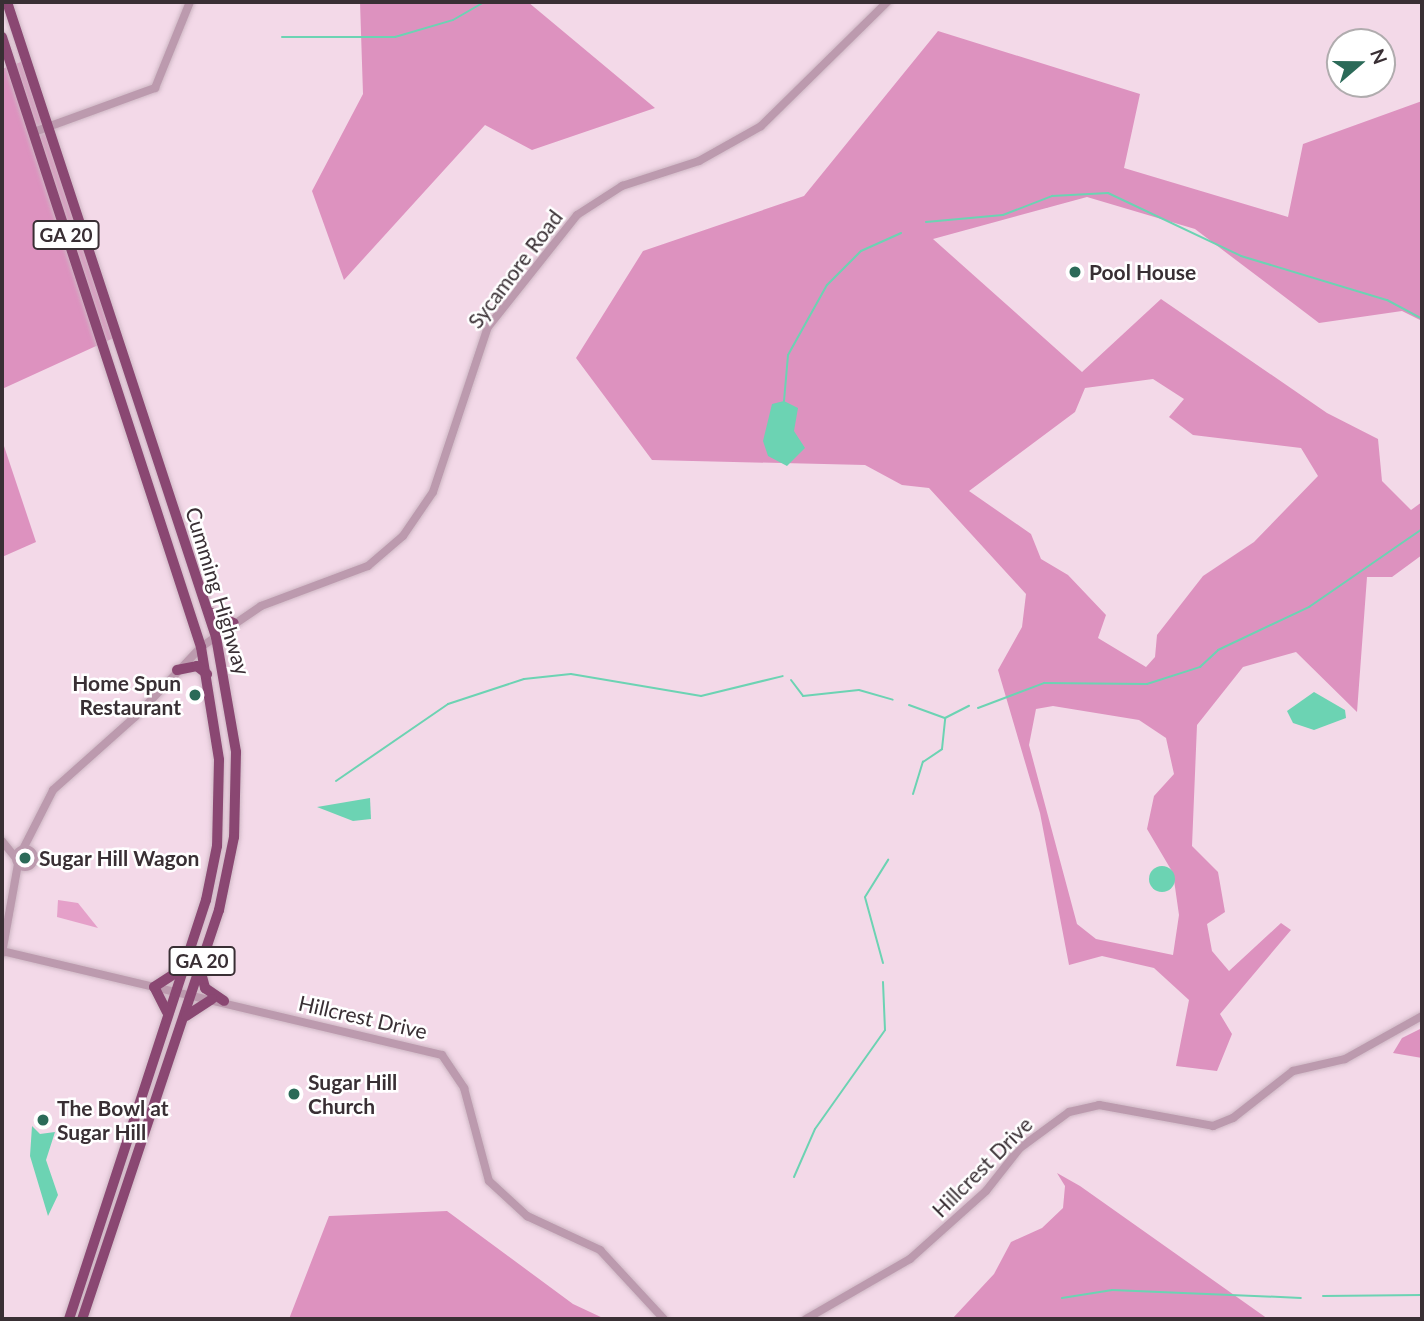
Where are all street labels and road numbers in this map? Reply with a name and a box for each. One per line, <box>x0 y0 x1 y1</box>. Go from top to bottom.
street label: Sycamore Road <box>462 205 568 333</box>
road number: GA 20 <box>31 219 101 250</box>
street label: Cumming Highway <box>181 504 255 678</box>
road number: GA 20 <box>167 945 237 976</box>
street label: Hillcrest Drive <box>296 990 430 1044</box>
street label: Hillcrest Drive <box>927 1112 1037 1222</box>

